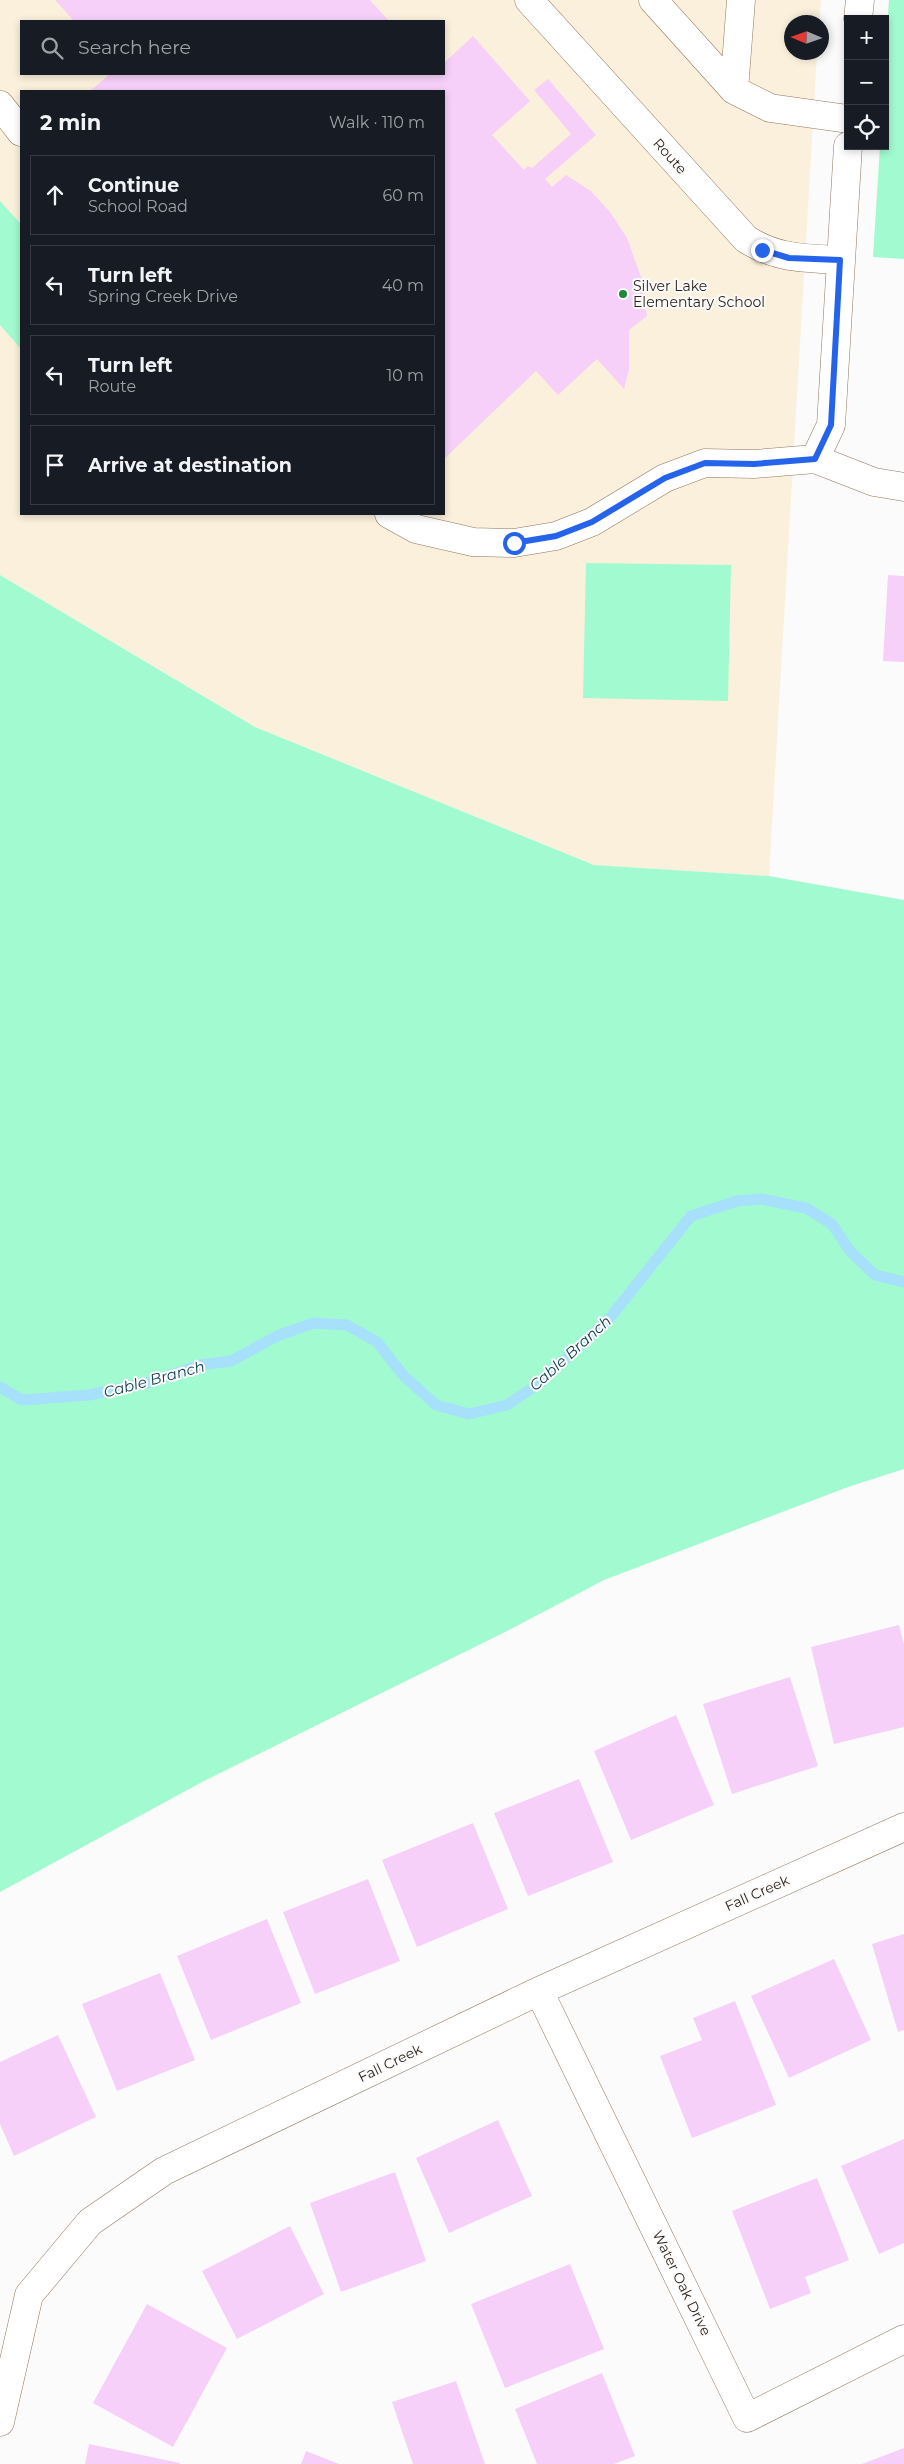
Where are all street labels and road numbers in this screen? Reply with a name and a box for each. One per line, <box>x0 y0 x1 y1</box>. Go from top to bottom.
street label: Route <box>649 134 691 178</box>
street label: Fall Creek <box>722 1871 793 1915</box>
street label: Fall Creek <box>355 2040 425 2086</box>
street label: Water Oak Drive <box>649 2227 715 2339</box>

